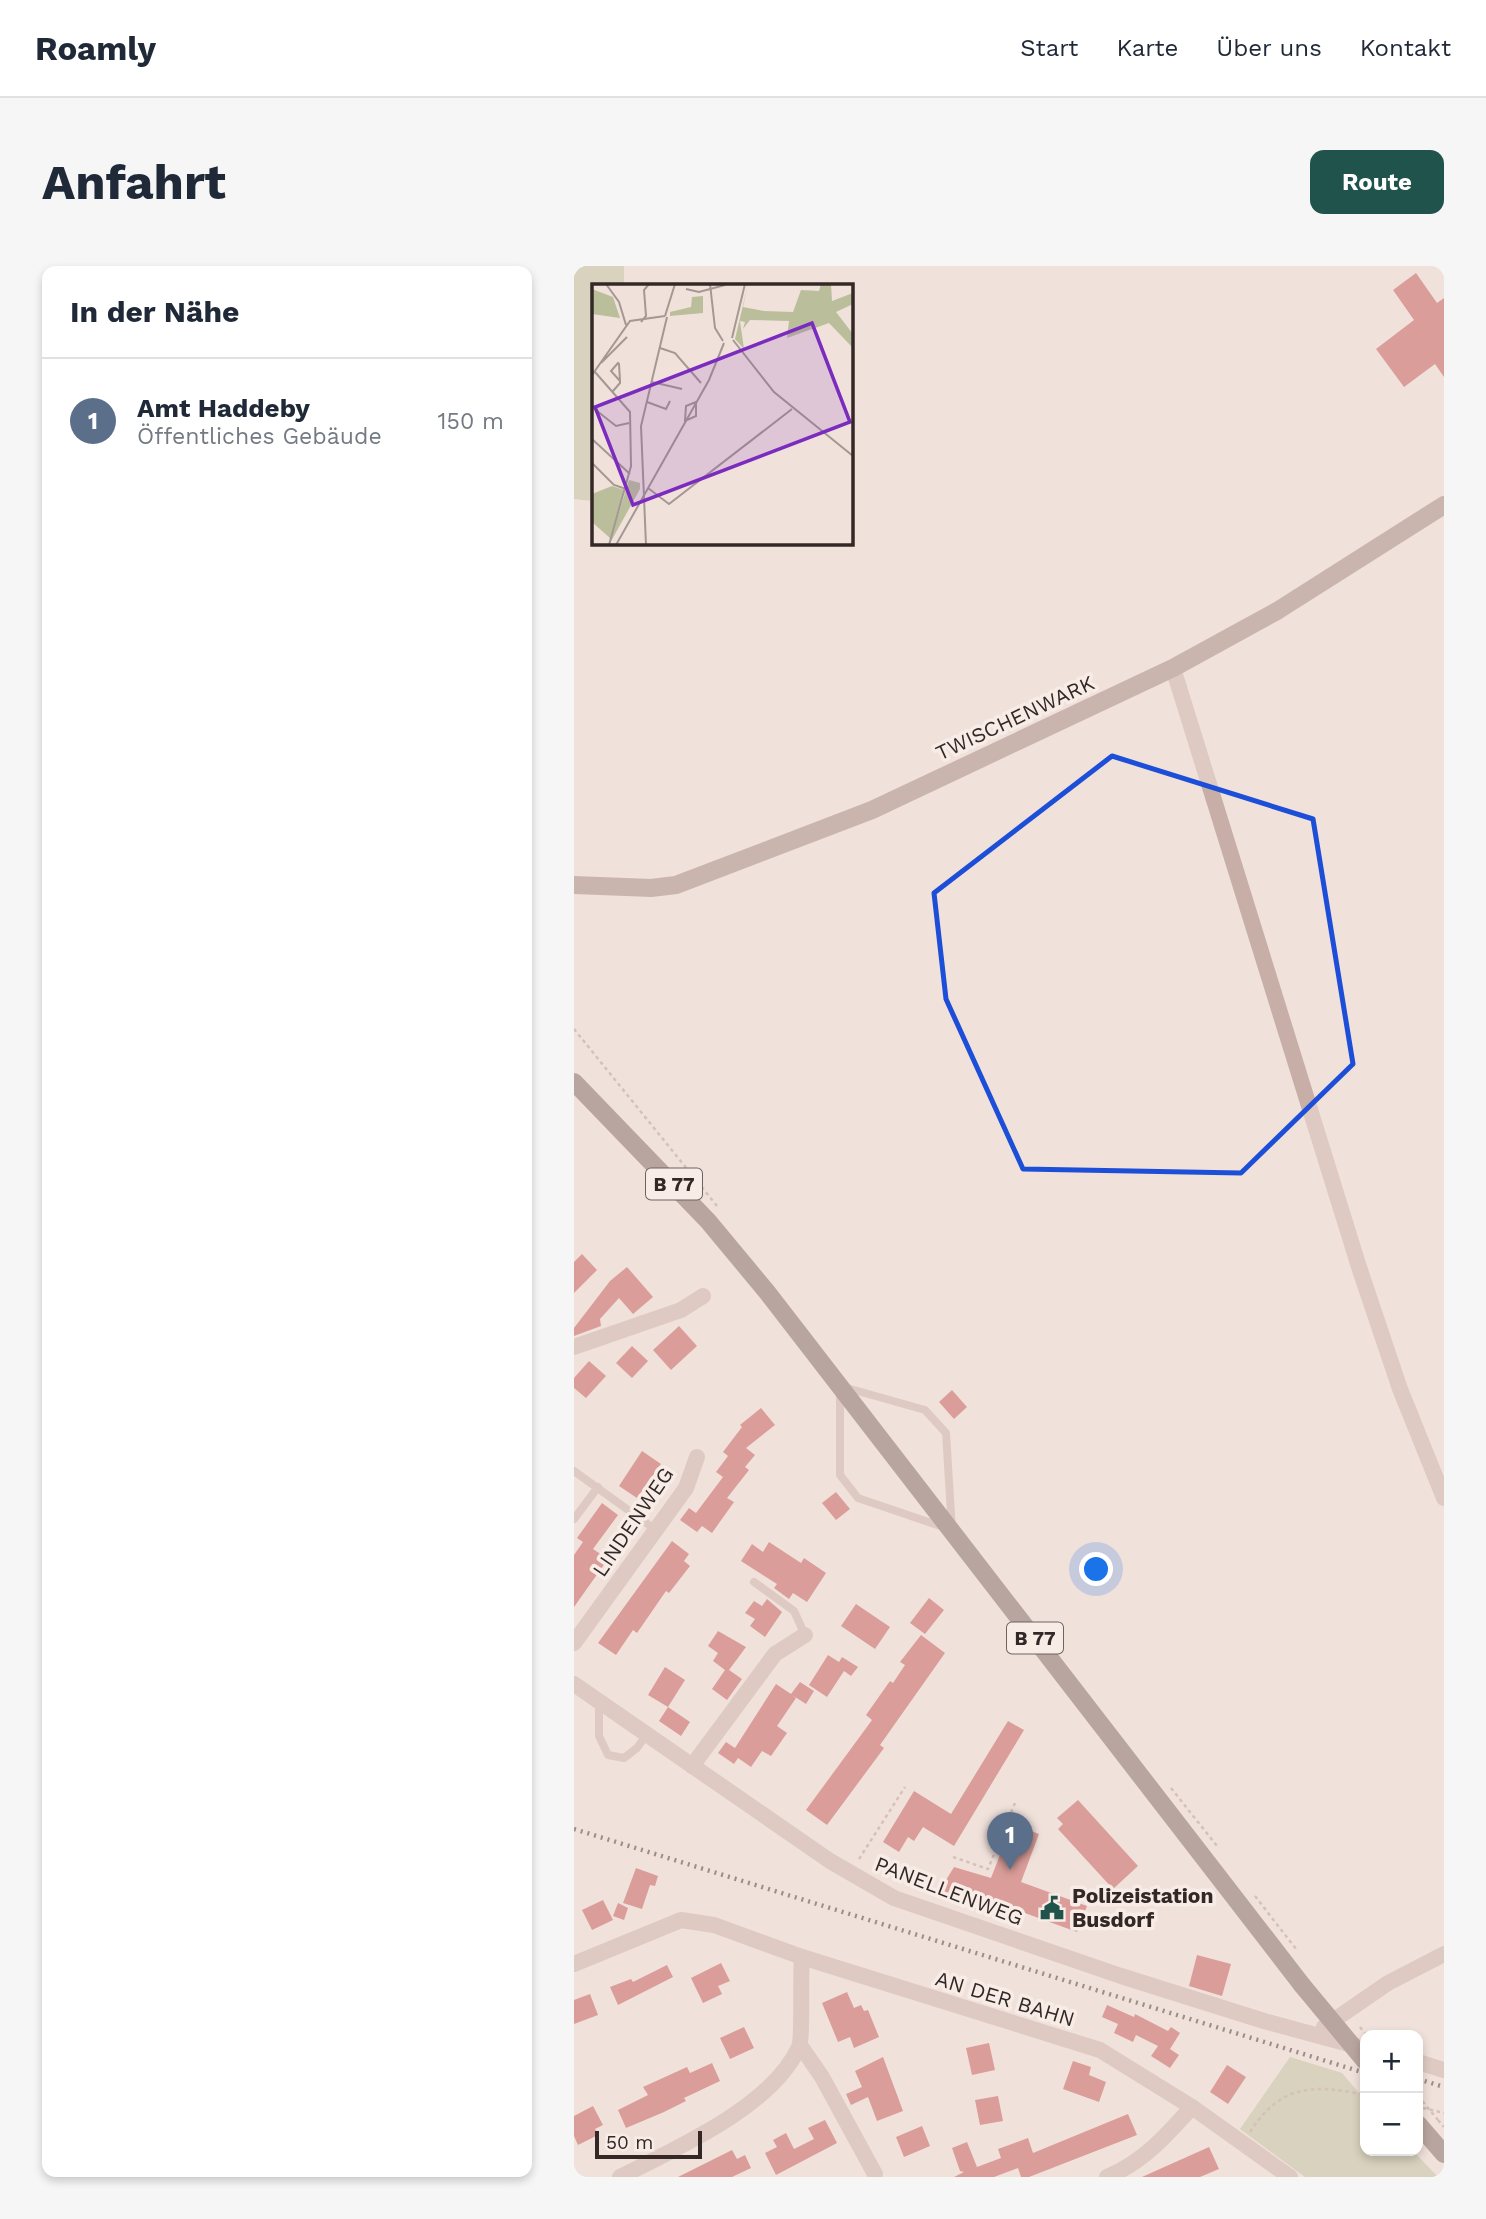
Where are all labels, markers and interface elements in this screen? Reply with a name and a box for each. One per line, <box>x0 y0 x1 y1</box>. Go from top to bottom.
text: Roamly <box>35 29 156 68</box>
text: Start <box>1020 34 1078 62</box>
text: Karte <box>1116 34 1178 62</box>
text: Über uns <box>1216 34 1322 62</box>
text: Kontakt <box>1360 34 1451 62</box>
button: Route <box>1310 150 1444 214</box>
text: Anfahrt <box>42 153 226 211</box>
inset map <box>592 284 852 544</box>
text: In der Nähe <box>70 294 239 329</box>
text: Amt Haddeby <box>137 393 310 423</box>
text: 1 <box>88 408 98 435</box>
text: 150 m <box>438 408 504 435</box>
text: Öffentliches Gebäude <box>137 423 382 450</box>
street label: TWISCHENWARK <box>932 670 1098 765</box>
road number: B 77 <box>646 1168 702 1200</box>
street label: LINDENWEG <box>587 1462 678 1581</box>
your location <box>1079 1552 1113 1586</box>
road number: B 77 <box>1007 1622 1063 1654</box>
pin: 1 <box>987 1812 1033 1870</box>
street label: PANELLENWEG <box>871 1851 1027 1930</box>
place label: Polizeistation Busdorf <box>1072 1883 1213 1932</box>
public building icon: Polizeistation Busdorf <box>1038 1894 1066 1922</box>
street label: AN DER BAHN <box>932 1965 1078 2032</box>
map controls <box>1360 2030 1423 2156</box>
button: + <box>1360 2030 1423 2093</box>
button: − <box>1360 2093 1423 2156</box>
scale bar <box>595 2128 702 2160</box>
text: 50 m <box>606 2131 653 2154</box>

